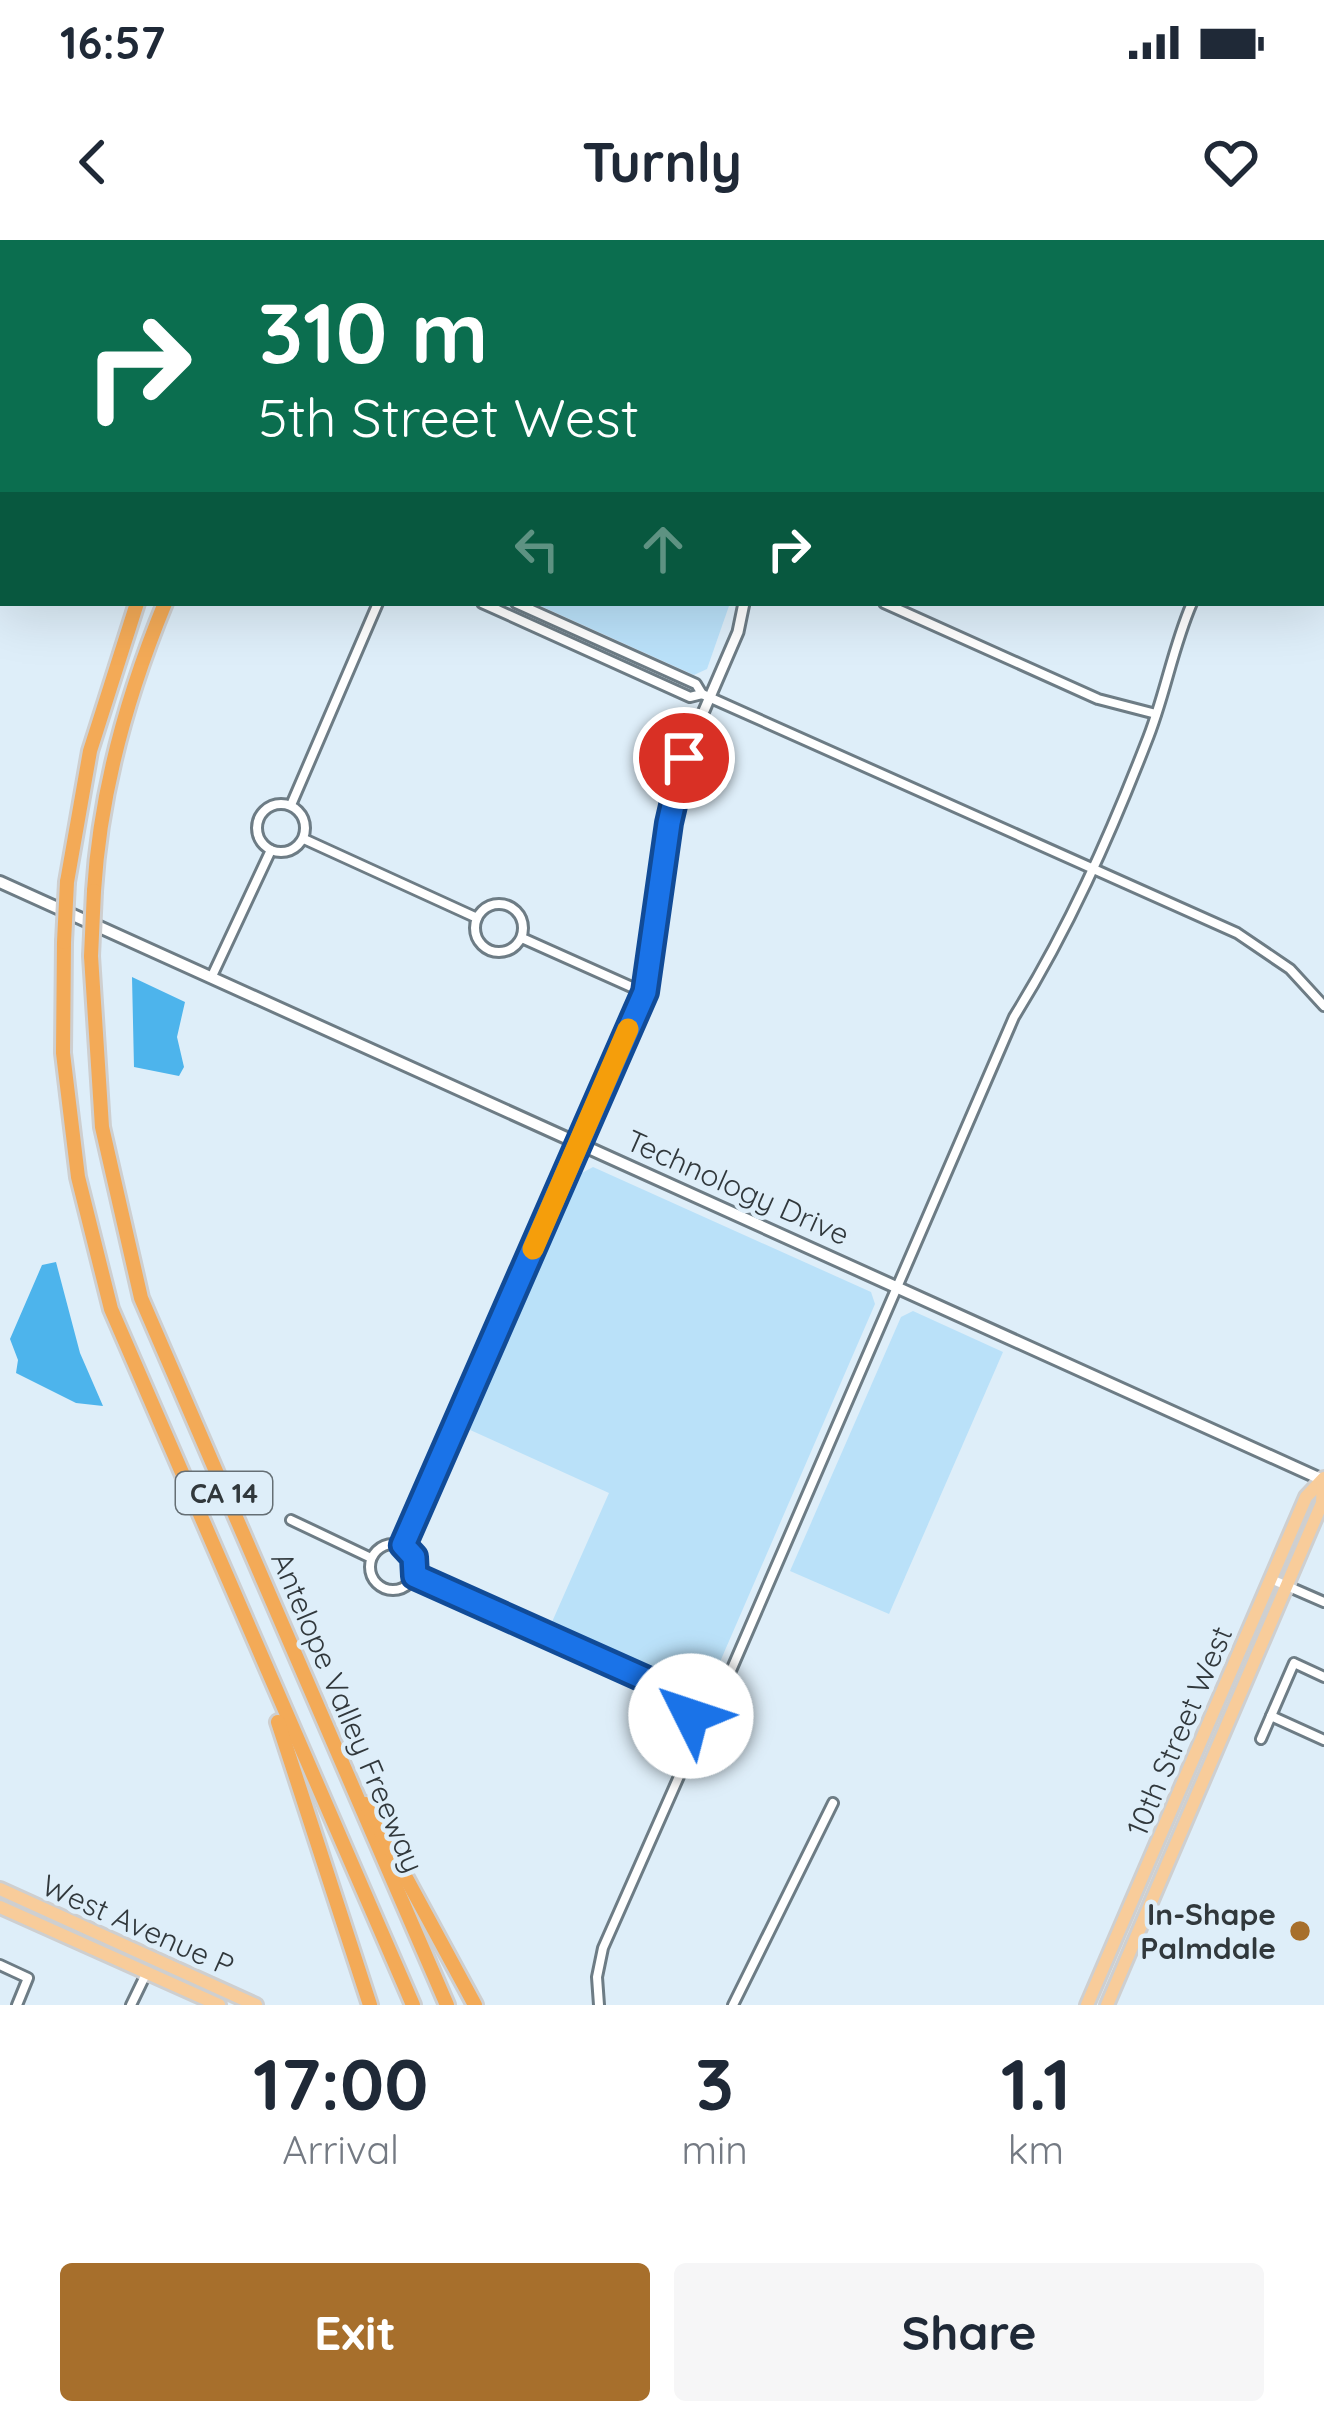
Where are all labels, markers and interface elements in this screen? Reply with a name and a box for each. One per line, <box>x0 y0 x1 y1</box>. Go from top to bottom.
text: 16:57 <box>60 14 165 70</box>
text: Turnly <box>582 128 742 196</box>
icon: back <box>60 129 126 195</box>
icon: heart <box>1198 129 1264 195</box>
text: 310 m <box>258 279 488 384</box>
icon: right <box>60 288 216 444</box>
text: 5th Street West <box>258 383 639 451</box>
icon: left <box>504 516 570 582</box>
icon: ahead <box>630 516 696 582</box>
icon: right <box>756 516 822 582</box>
pin <box>633 707 735 809</box>
icon: arrive <box>651 725 717 791</box>
street label: Technology Drive <box>620 1121 856 1253</box>
road number: CA 14 <box>176 1472 272 1514</box>
street label: Antelope Valley Freeway <box>263 1546 433 1878</box>
street label: 10th Street West <box>1118 1620 1240 1842</box>
position arrow <box>628 1653 754 1779</box>
street label: West Avenue P <box>36 1866 240 1984</box>
place label: In-Shape Palmdale <box>1140 1895 1276 1967</box>
marker: In-Shape Palmdale <box>1287 1918 1313 1944</box>
text: 17:00 <box>253 2038 429 2128</box>
text: 3 <box>695 2038 734 2128</box>
text: 1.1 <box>1001 2038 1071 2128</box>
text: Arrival <box>282 2125 399 2174</box>
text: min <box>681 2125 748 2174</box>
text: km <box>1008 2125 1064 2174</box>
button: Exit <box>60 2263 650 2401</box>
button: Share <box>674 2263 1264 2401</box>

